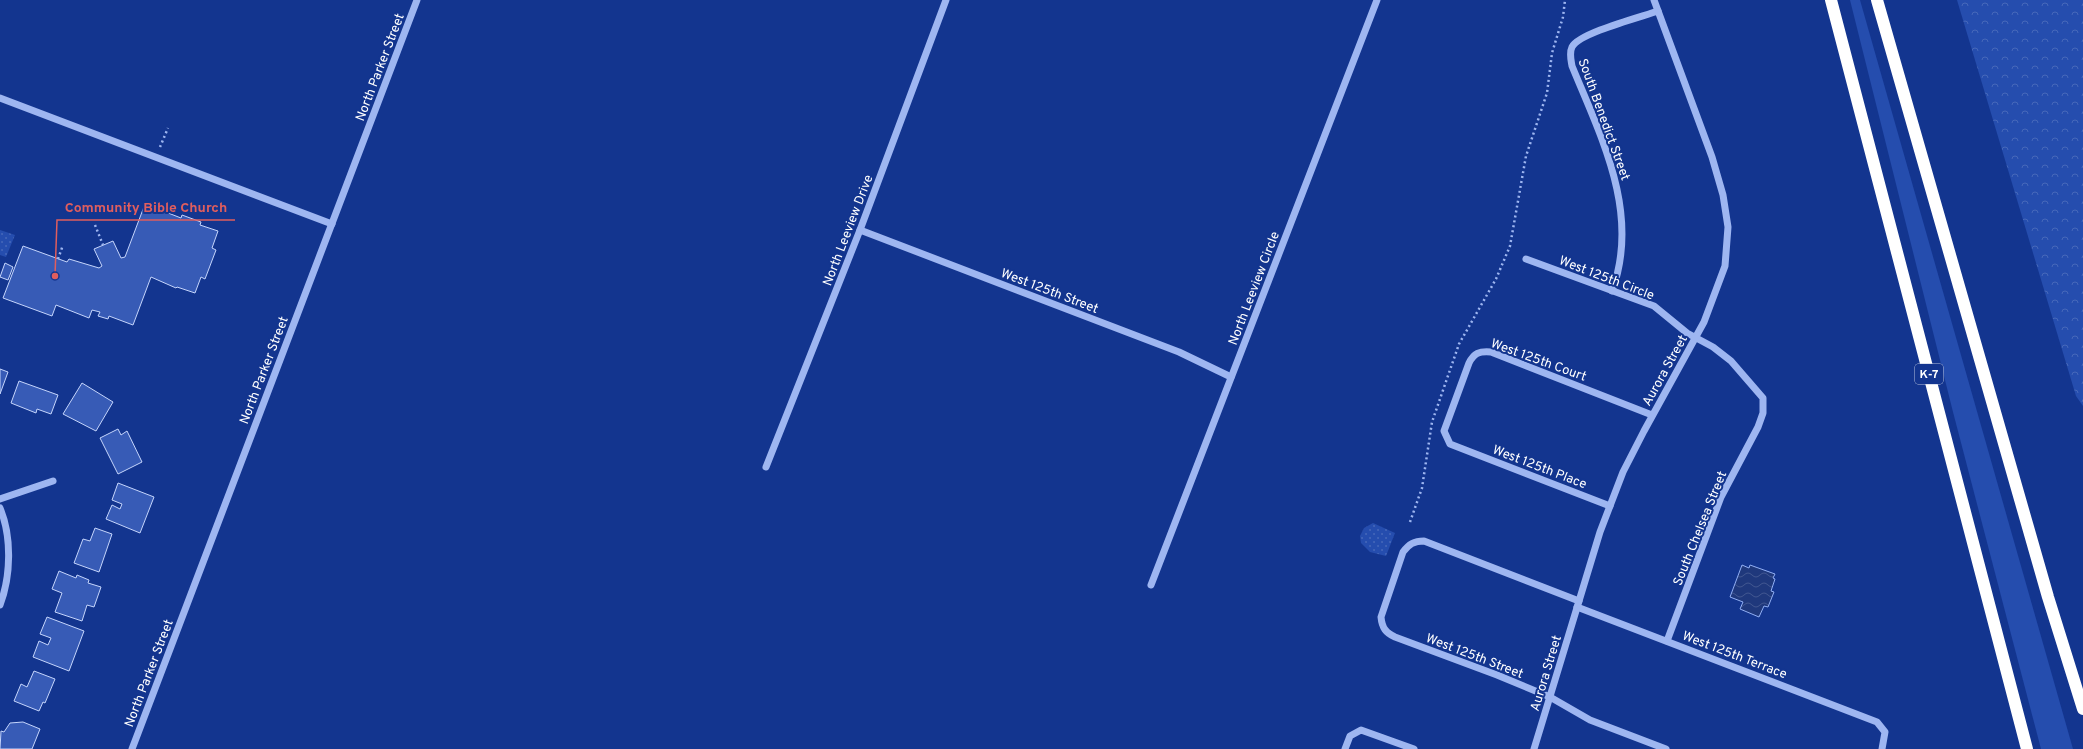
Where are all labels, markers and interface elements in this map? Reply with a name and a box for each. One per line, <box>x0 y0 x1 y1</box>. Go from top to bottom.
street label: North Parker Street <box>353 11 409 124</box>
street label: South Benedict Street <box>1574 57 1633 183</box>
street label: North Leeview Drive <box>820 173 877 289</box>
callout: Community Bible Church <box>57 194 235 220</box>
text: Community Bible Church <box>65 200 227 217</box>
street label: North Leeview Circle <box>1226 230 1284 348</box>
street label: West 125th Circle <box>1556 253 1656 304</box>
street label: West 125th Street <box>998 266 1100 318</box>
street label: North Parker Street <box>237 314 293 427</box>
street label: Aurora Street <box>1640 333 1692 409</box>
street label: West 125th Court <box>1488 336 1588 386</box>
road number: K-7 <box>1915 364 1943 384</box>
street label: West 125th Place <box>1490 443 1589 493</box>
street label: South Chelsea Street <box>1671 469 1731 588</box>
street label: North Parker Street <box>122 617 178 730</box>
street label: West 125th Terrace <box>1680 629 1789 683</box>
street label: West 125th Street <box>1423 631 1525 683</box>
street label: Aurora Street <box>1528 634 1566 713</box>

